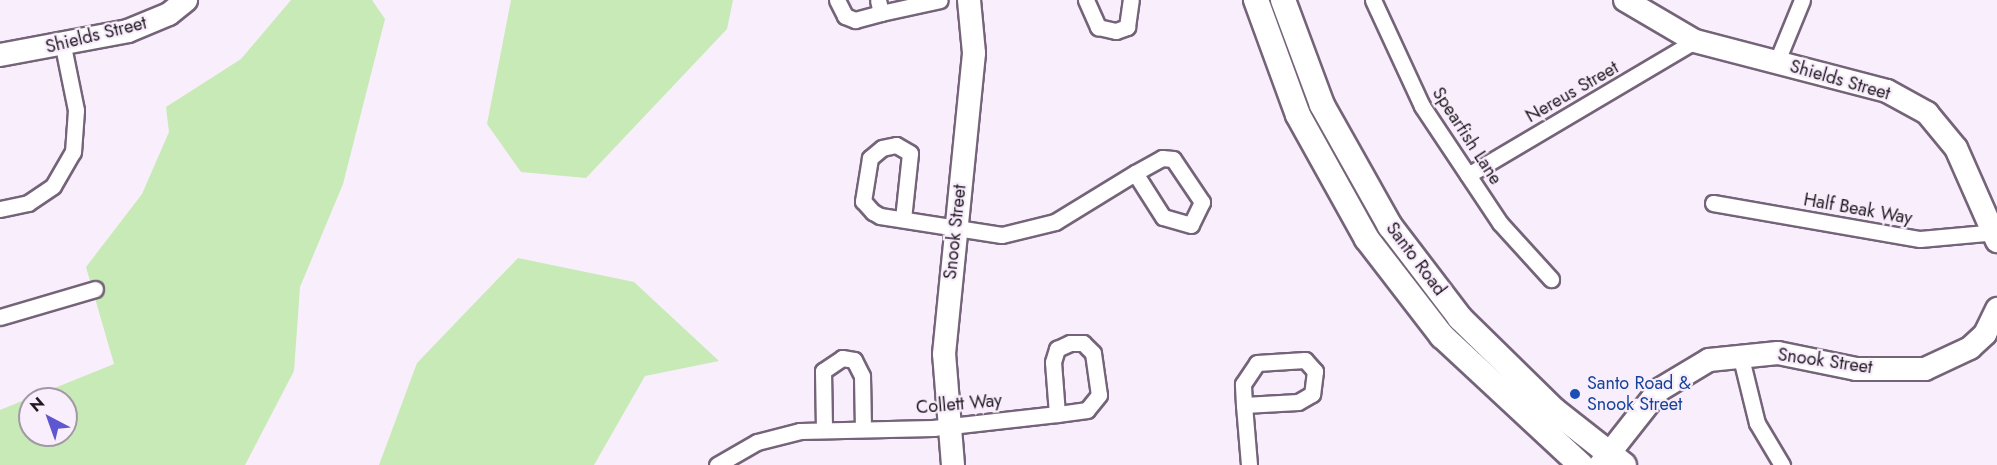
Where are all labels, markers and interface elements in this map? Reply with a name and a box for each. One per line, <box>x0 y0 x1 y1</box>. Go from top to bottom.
street label: Shields Street <box>43 12 149 58</box>
street label: Shields Street <box>1787 55 1893 105</box>
street label: Nereus Street <box>1522 57 1622 127</box>
street label: Spearfish Lane <box>1428 83 1506 189</box>
street label: Snook Street <box>939 184 971 280</box>
street label: Half Beak Way <box>1802 189 1914 229</box>
street label: Santo Road <box>1381 218 1451 300</box>
street label: Snook Street <box>1776 344 1874 378</box>
place label: Santo Road & Snook Street <box>1587 373 1691 416</box>
north arrow <box>18 387 78 447</box>
marker: Santo Road & Snook Street <box>1568 387 1582 401</box>
street label: Collett Way <box>915 389 1003 419</box>
text: N <box>25 392 50 417</box>

